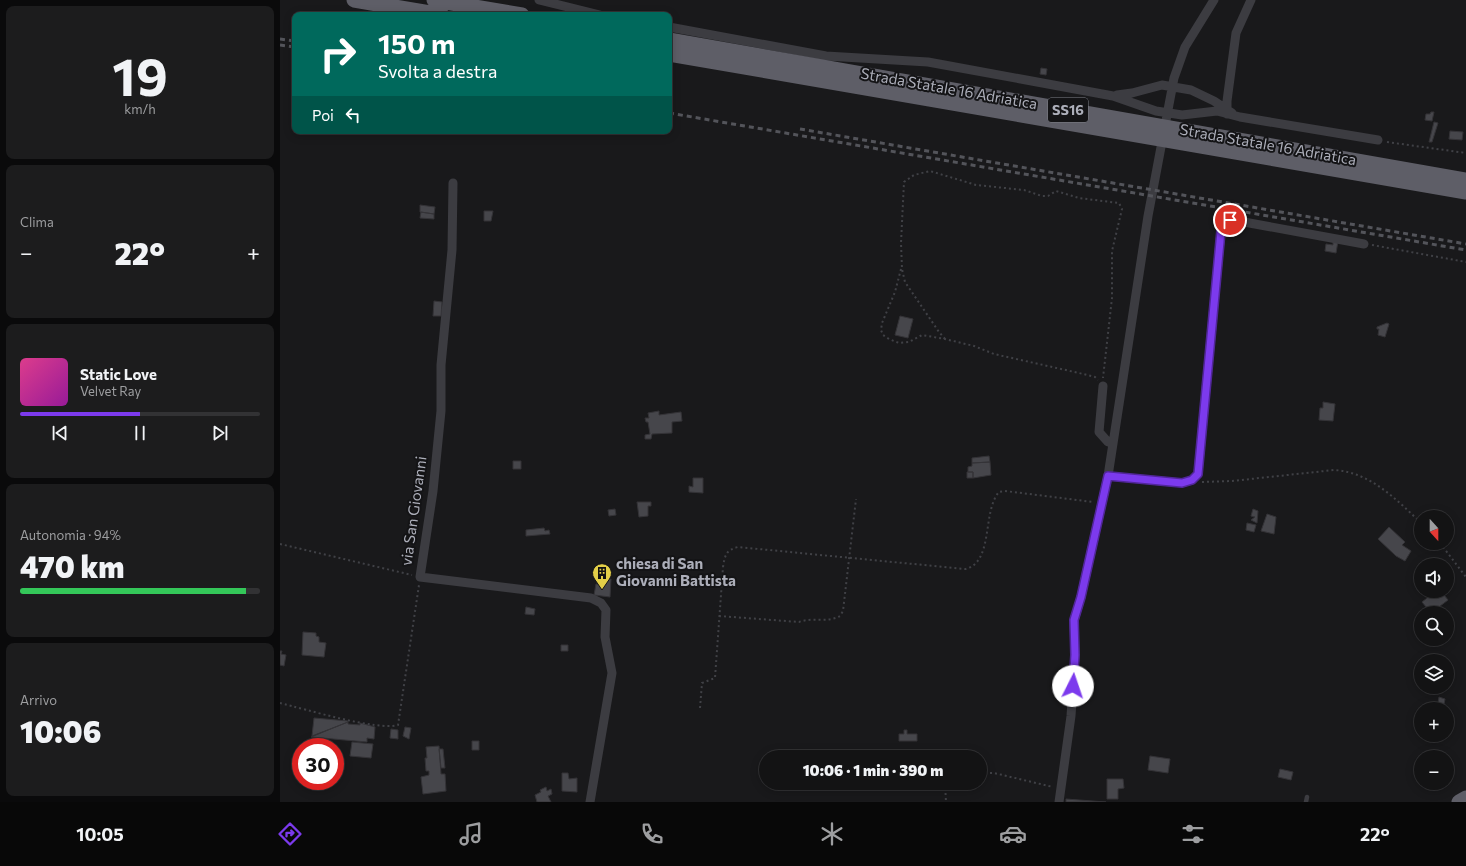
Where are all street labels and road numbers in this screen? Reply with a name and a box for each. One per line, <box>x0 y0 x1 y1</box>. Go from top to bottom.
street label: Strada Statale 16 Adriatica <box>859 64 1039 112</box>
road number: SS16 <box>1048 98 1088 122</box>
street label: Strada Statale 16 Adriatica <box>1178 120 1358 168</box>
street label: via San Giovanni <box>396 455 430 567</box>

